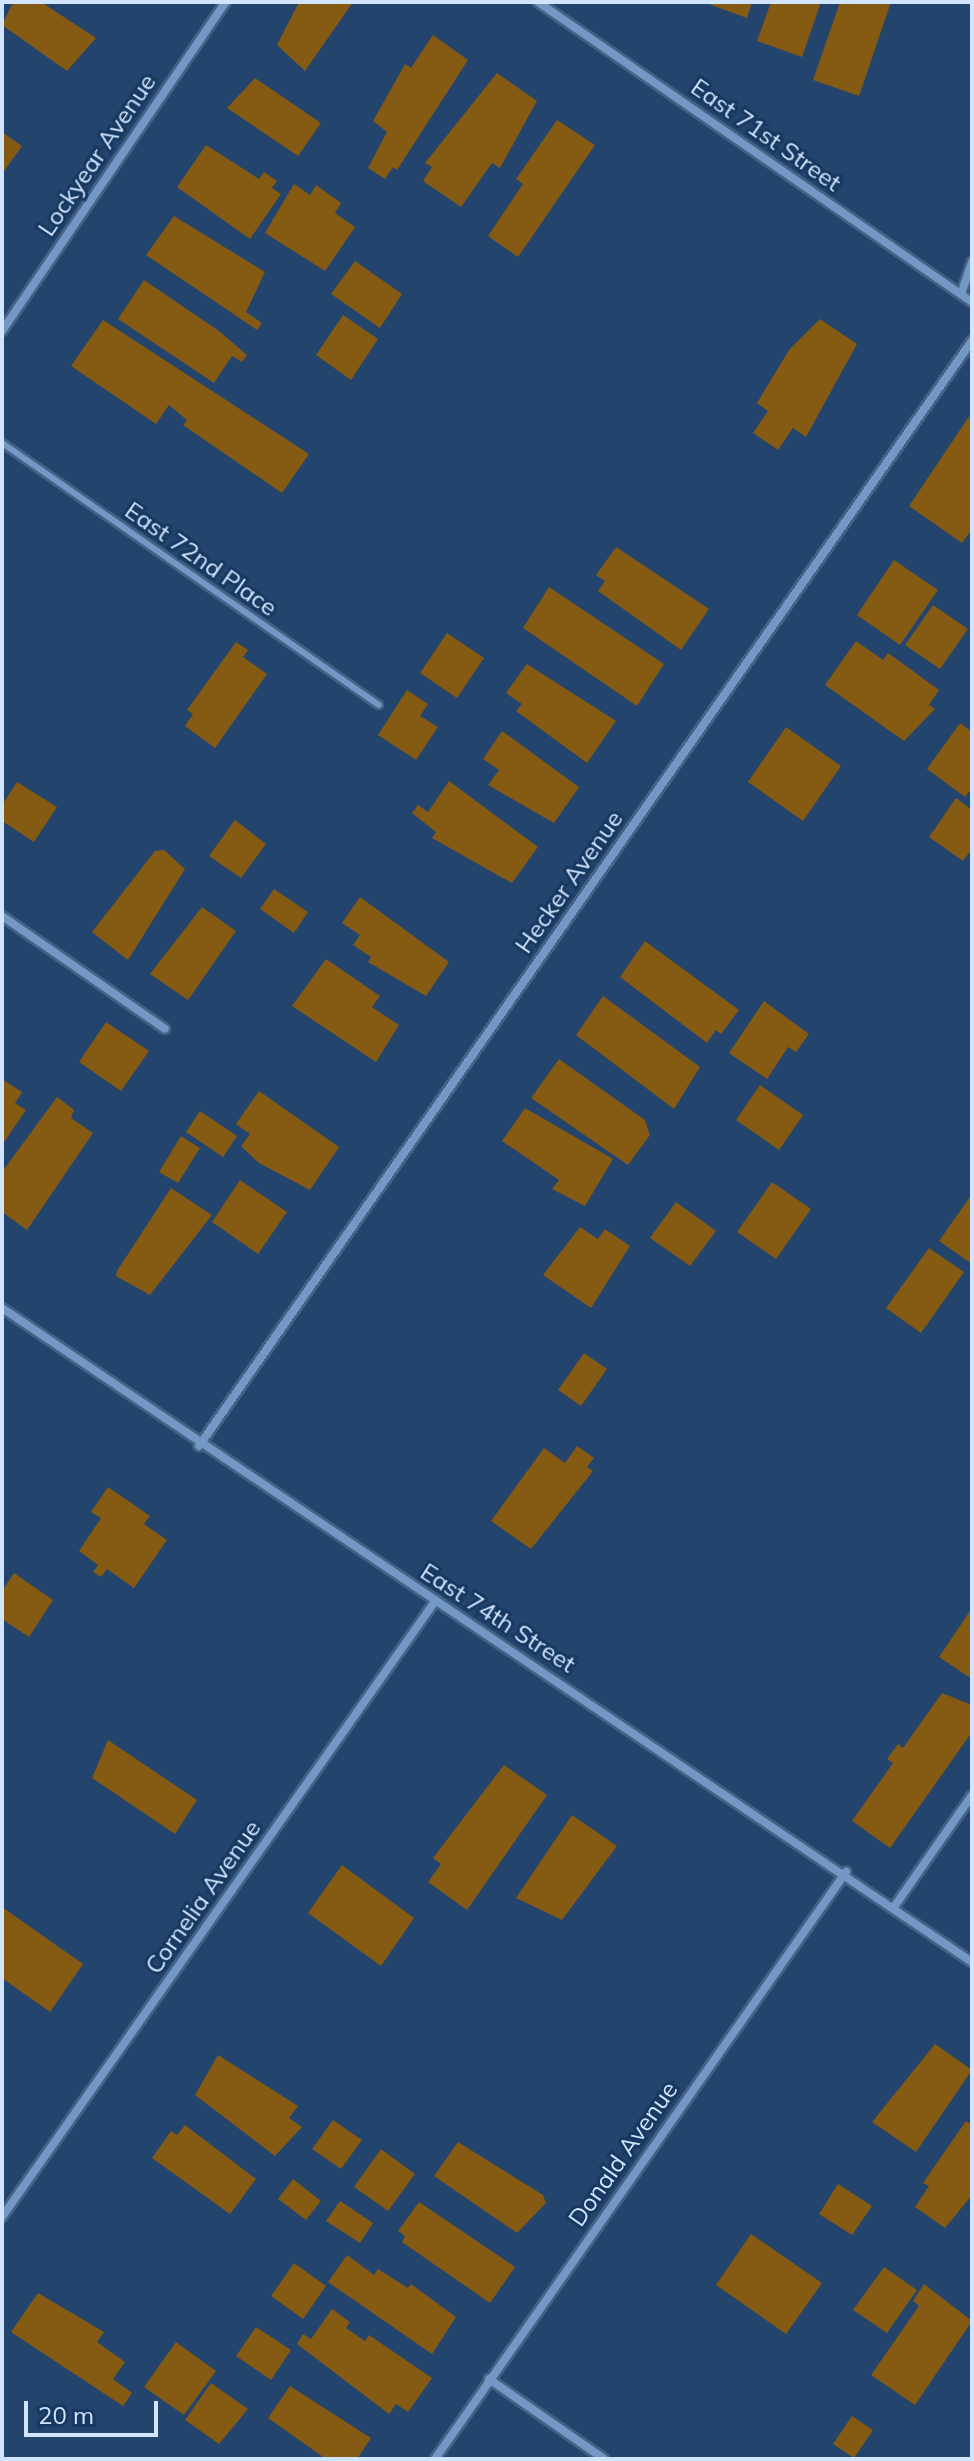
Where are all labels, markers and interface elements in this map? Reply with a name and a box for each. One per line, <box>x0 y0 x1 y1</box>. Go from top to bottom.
street label: Lockyear Avenue <box>32 69 162 241</box>
street label: East 71st Street <box>685 73 847 197</box>
street label: East 72nd Place <box>120 496 282 622</box>
street label: Hecker Avenue <box>509 805 629 959</box>
street label: East 74th Street <box>415 1557 581 1679</box>
street label: Cornelia Avenue <box>139 1815 267 1979</box>
street label: Donald Avenue <box>562 2076 684 2232</box>
scale bar <box>28 2385 162 2435</box>
text: 20 m <box>38 2400 94 2430</box>

